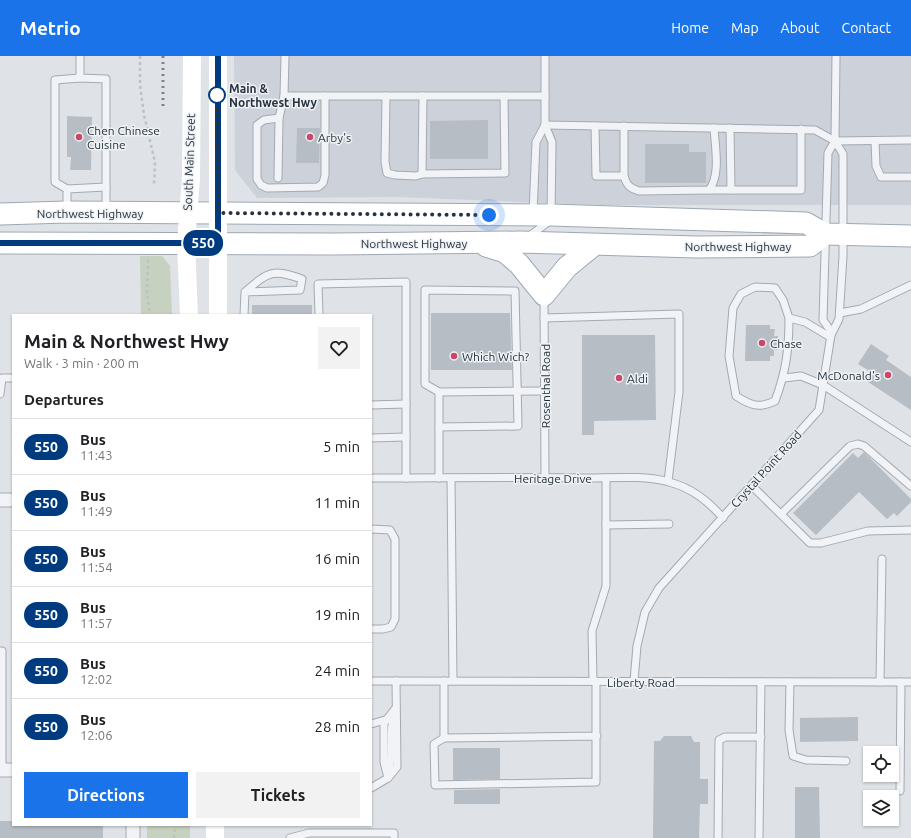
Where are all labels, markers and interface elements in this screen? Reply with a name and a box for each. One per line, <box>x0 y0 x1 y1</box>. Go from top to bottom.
text: Metrio <box>20 17 81 39</box>
text: Home <box>671 20 709 36</box>
text: Map <box>731 20 759 36</box>
text: About <box>781 20 820 36</box>
text: Contact <box>842 20 891 36</box>
place label: Main & Northwest Hwy <box>229 82 317 109</box>
marker: Main & Northwest Hwy <box>208 86 226 104</box>
street label: South Main Street <box>181 113 197 211</box>
place label: Chen Chinese Cuisine <box>87 124 160 151</box>
place label: Arby's <box>318 131 351 144</box>
marker: Chen Chinese Cuisine <box>74 132 84 142</box>
marker: Arby's <box>305 132 315 142</box>
your location <box>479 205 499 225</box>
street label: Northwest Highway <box>37 207 143 220</box>
line badge: 550 <box>180 230 226 256</box>
text: 550 <box>191 235 215 251</box>
street label: Northwest Highway <box>361 237 467 250</box>
street label: Northwest Highway <box>685 240 791 253</box>
button: heart <box>318 327 360 369</box>
text: Main & Northwest Hwy <box>24 330 229 352</box>
place label: Chase <box>770 337 802 350</box>
marker: Chase <box>757 338 767 348</box>
street label: Rosenthal Road <box>539 344 552 428</box>
place label: Which Wich? <box>462 350 530 363</box>
marker: Which Wich? <box>449 351 459 361</box>
text: Walk · 3 min · 200 m <box>24 356 139 370</box>
place label: McDonald's <box>817 369 880 382</box>
marker: McDonald's <box>883 370 893 380</box>
place label: Aldi <box>627 372 648 385</box>
marker: Aldi <box>614 373 624 383</box>
text: Departures <box>24 391 104 408</box>
street label: Crystal Point Road <box>728 428 804 510</box>
text: Bus <box>80 431 106 448</box>
text: 5 min <box>323 438 360 455</box>
text: 550 <box>34 439 58 455</box>
text: 11:43 <box>80 448 113 462</box>
street label: Heritage Drive <box>514 472 592 485</box>
text: Bus <box>80 487 106 504</box>
text: 11 min <box>314 494 360 511</box>
text: 550 <box>34 495 58 511</box>
text: 11:49 <box>80 504 113 518</box>
text: Bus <box>80 543 106 560</box>
text: 16 min <box>314 550 360 567</box>
text: 550 <box>34 551 58 567</box>
text: 11:54 <box>80 560 113 574</box>
text: Bus <box>80 599 106 616</box>
text: 19 min <box>314 606 360 623</box>
text: 550 <box>34 607 58 623</box>
text: 11:57 <box>80 616 113 630</box>
text: Bus <box>80 655 106 672</box>
text: 24 min <box>314 662 360 679</box>
text: 550 <box>34 663 58 679</box>
text: 12:02 <box>80 672 113 686</box>
street label: Liberty Road <box>607 676 675 689</box>
text: Bus <box>80 711 106 728</box>
text: 28 min <box>314 718 360 735</box>
text: 550 <box>34 719 58 735</box>
text: 12:06 <box>80 728 113 742</box>
map controls <box>863 746 899 826</box>
button: locate <box>863 746 899 782</box>
button: Directions <box>24 772 188 818</box>
button: Tickets <box>196 772 360 818</box>
button: layers <box>863 790 899 826</box>

